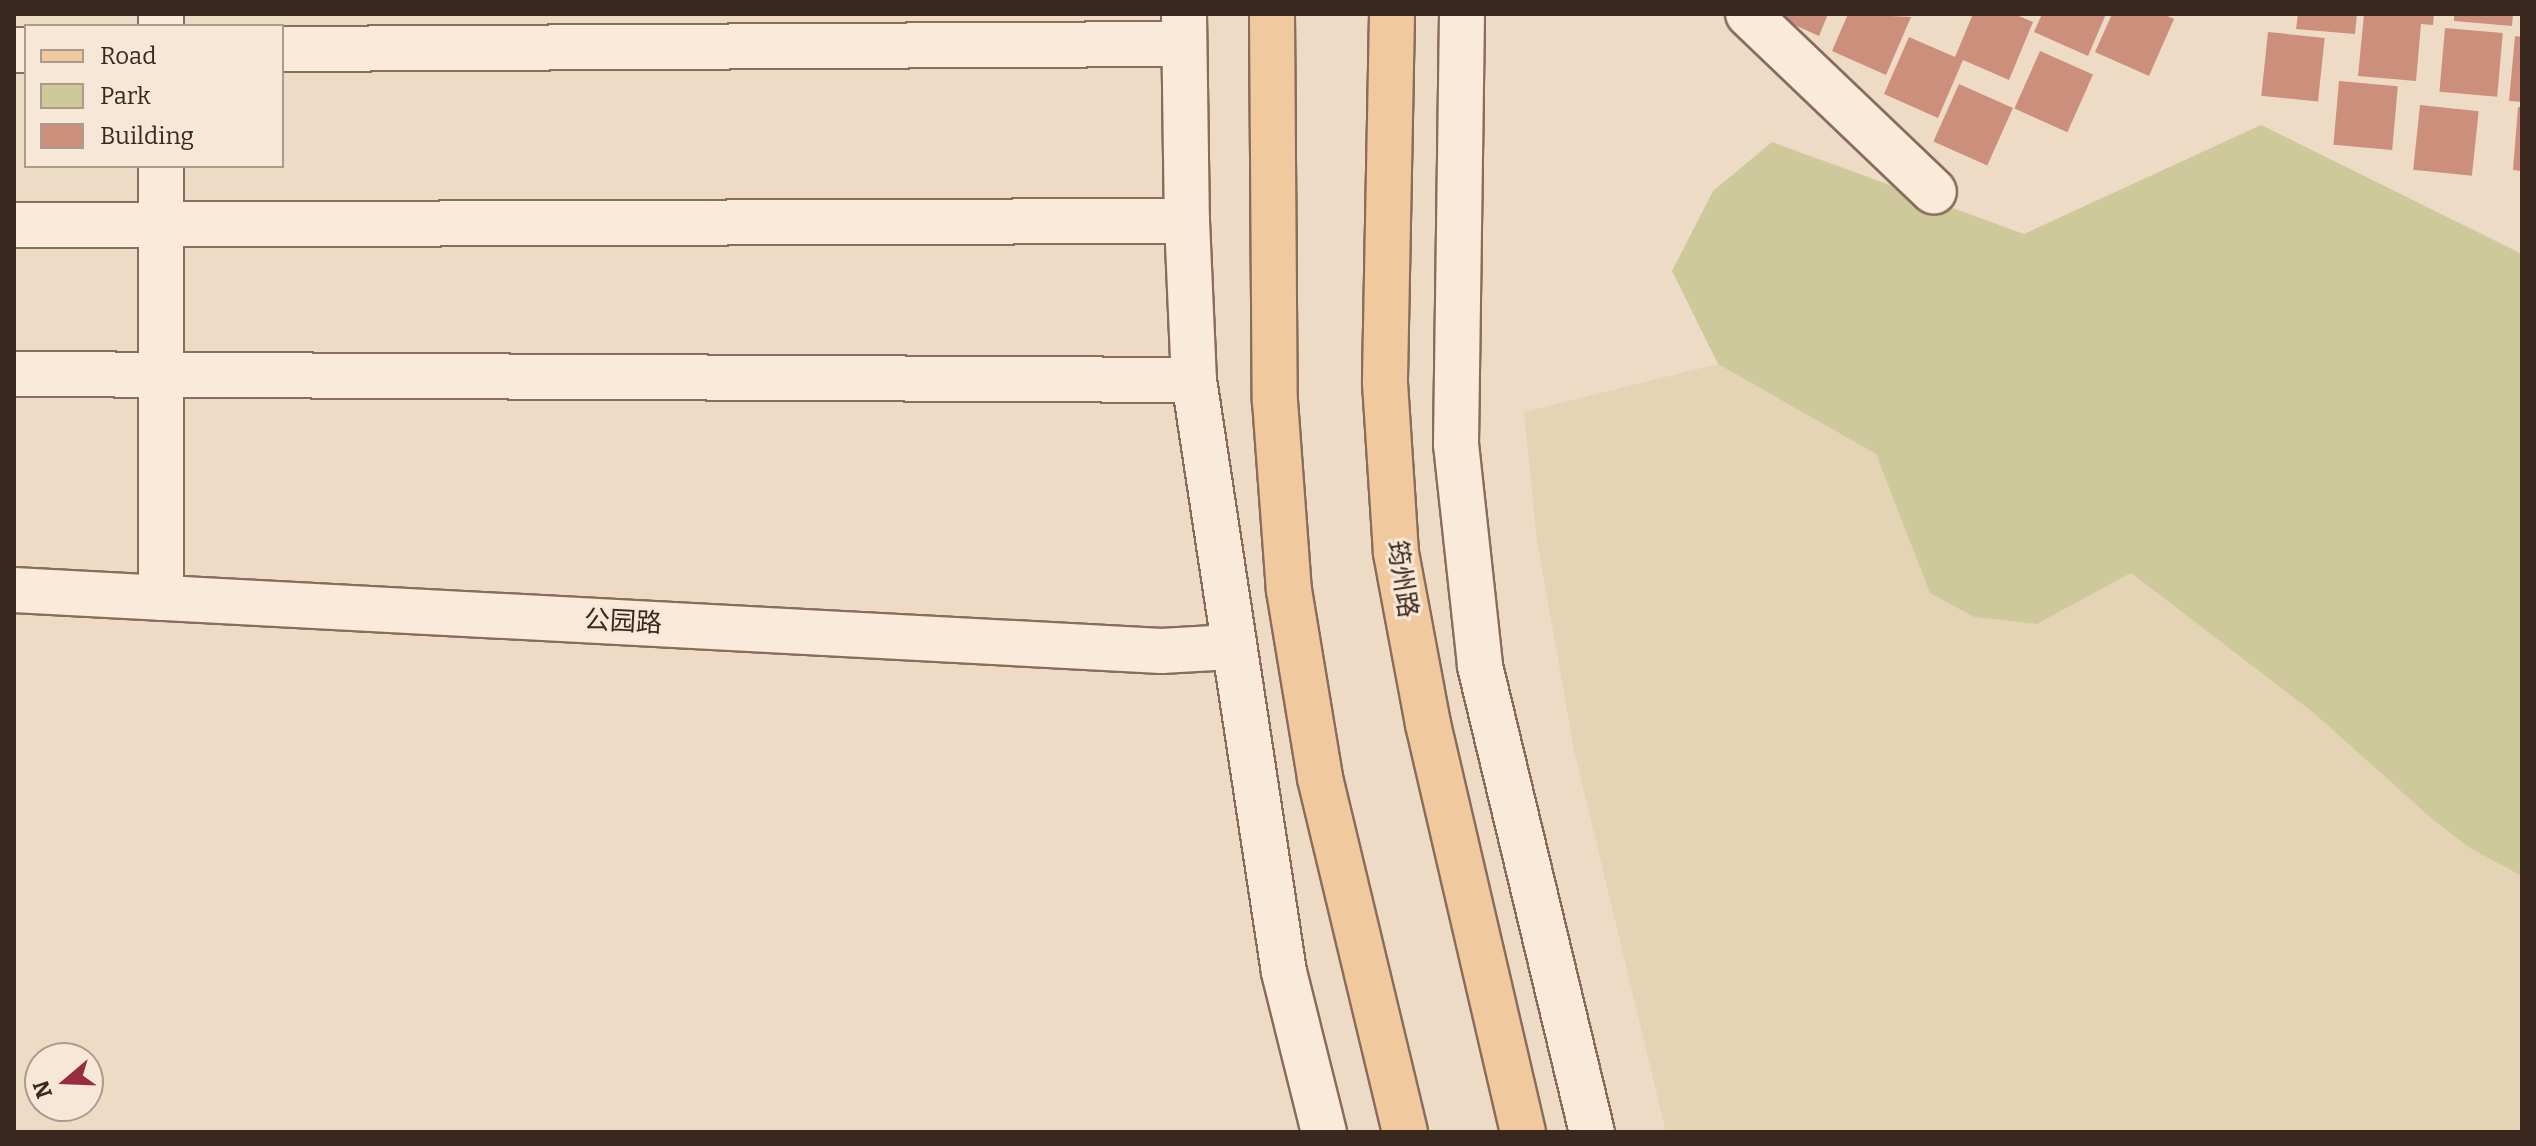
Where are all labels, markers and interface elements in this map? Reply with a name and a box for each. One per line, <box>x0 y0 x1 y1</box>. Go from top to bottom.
legend <box>24 24 284 168</box>
text: Road <box>100 42 156 70</box>
text: Park <box>100 82 151 110</box>
text: Building <box>100 122 194 150</box>
street label: 筠州路 <box>1380 538 1424 620</box>
street label: 公园路 <box>583 604 663 640</box>
north arrow <box>24 1042 104 1122</box>
text: N <box>27 1077 58 1102</box>

